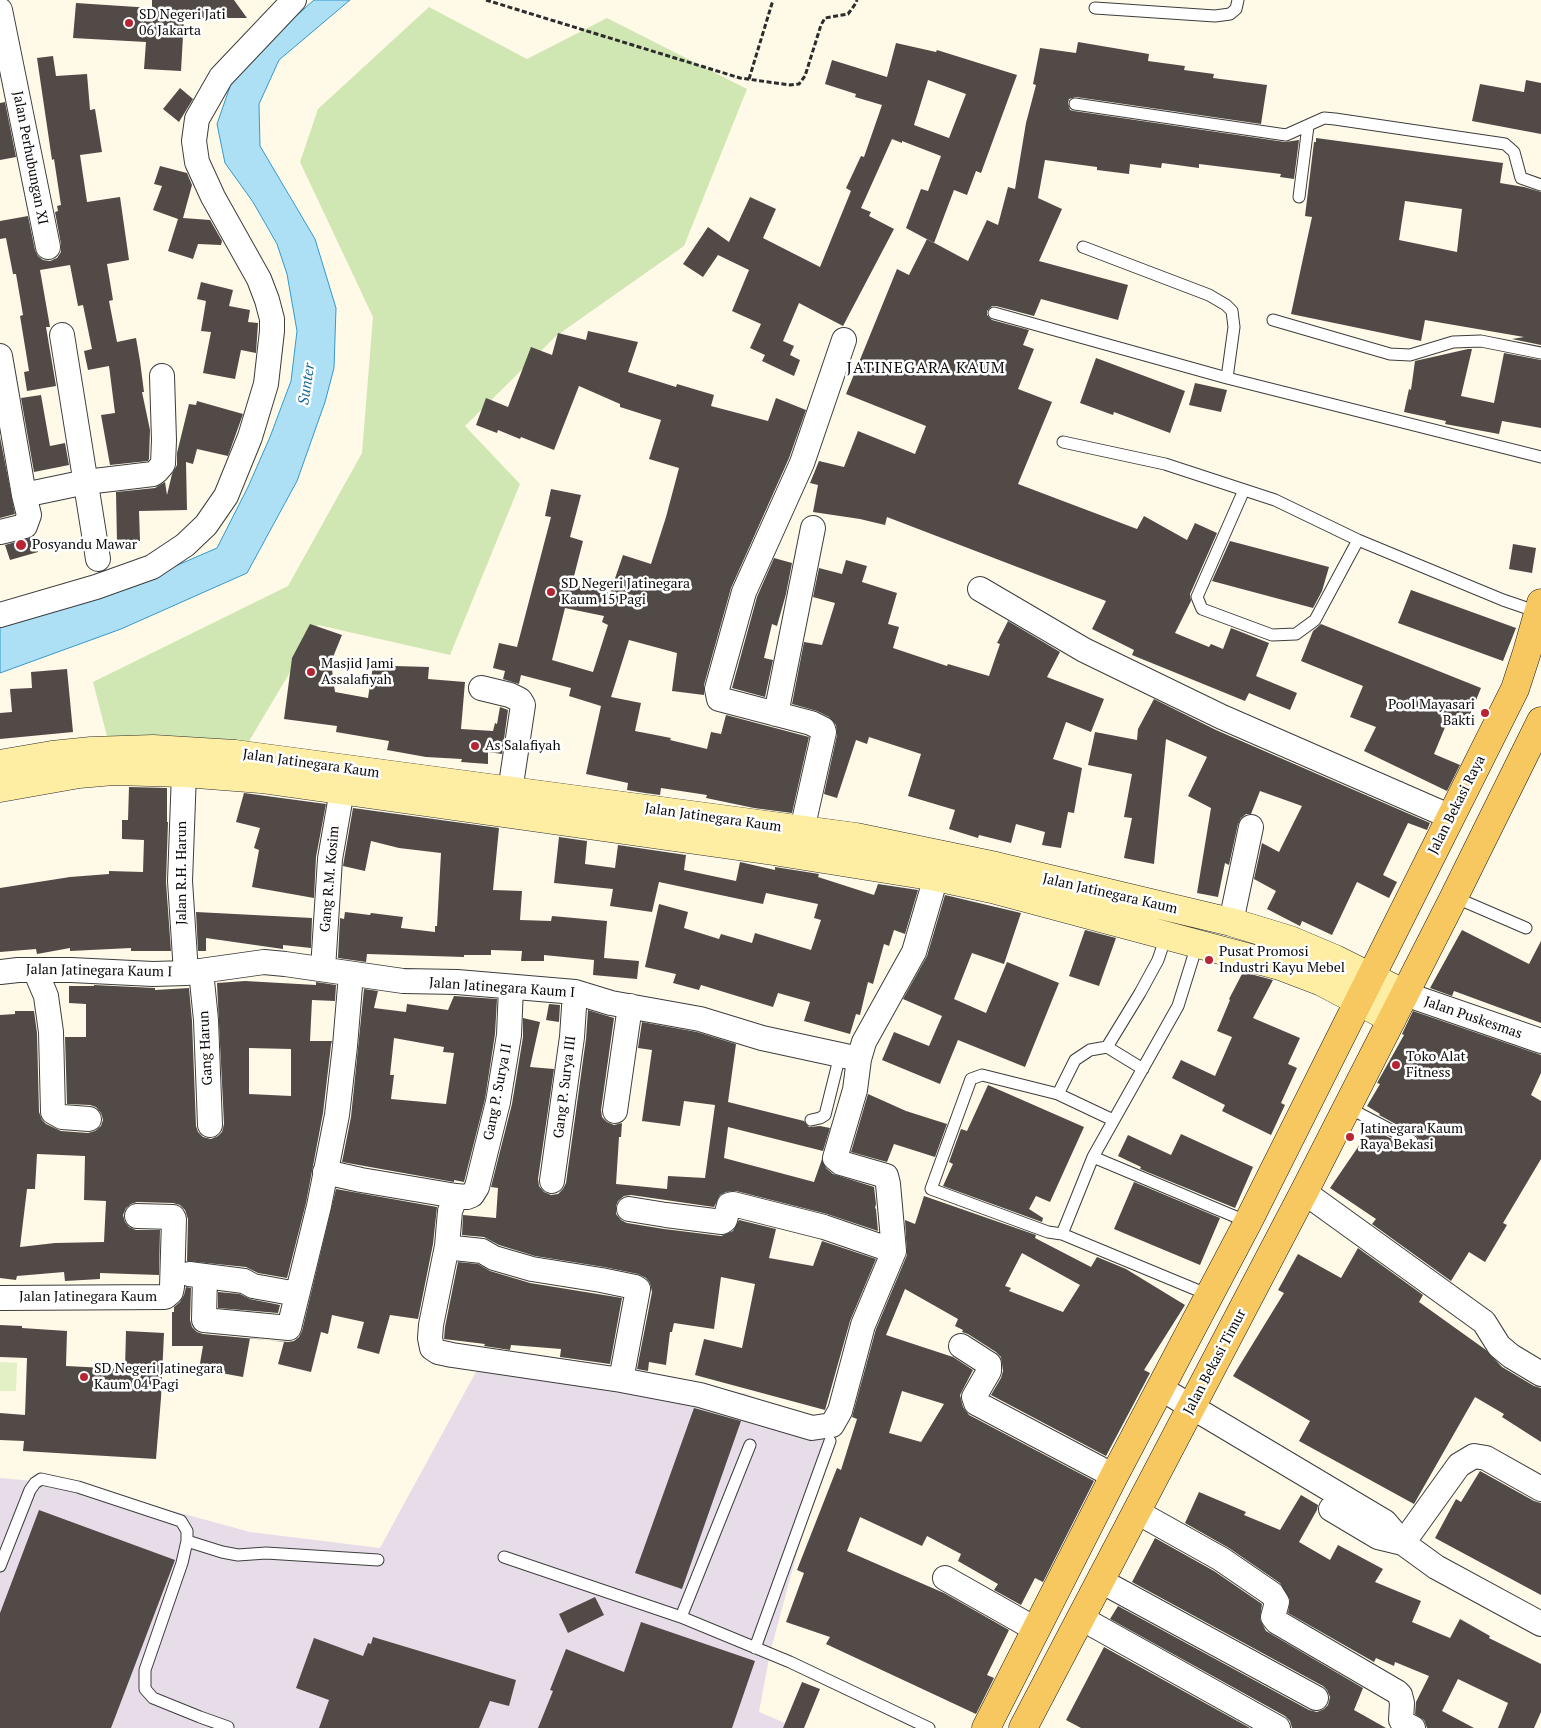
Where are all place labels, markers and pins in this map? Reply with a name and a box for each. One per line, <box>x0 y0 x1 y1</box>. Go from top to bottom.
place label: SD Negeri Jati 06 Jakarta <box>139 7 226 40</box>
marker: SD Negeri Jati 06 Jakarta <box>123 17 135 29</box>
place label: Posyandu Mawar <box>32 537 137 553</box>
marker: Posyandu Mawar <box>14 538 28 552</box>
place label: SD Negeri Jatinegara Kaum 15 Pagi <box>561 576 690 608</box>
marker: SD Negeri Jatinegara Kaum 15 Pagi <box>545 586 557 598</box>
place label: Masjid Jami Assalafiyah <box>321 656 394 689</box>
marker: Masjid Jami Assalafiyah <box>305 666 317 678</box>
place label: Pool Mayasari Bakti <box>1388 697 1475 730</box>
marker: Pool Mayasari Bakti <box>1479 707 1491 719</box>
place label: As Salafiyah <box>485 738 561 754</box>
marker: As Salafiyah <box>469 740 481 752</box>
place label: Pusat Promosi Industri Kayu Mebel <box>1219 944 1345 976</box>
marker: Pusat Promosi Industri Kayu Mebel <box>1203 954 1215 966</box>
place label: Toko Alat Fitness <box>1406 1049 1466 1082</box>
marker: Toko Alat Fitness <box>1390 1059 1402 1071</box>
place label: Jatinegara Kaum Raya Bekasi <box>1360 1121 1463 1154</box>
marker: Jatinegara Kaum Raya Bekasi <box>1344 1131 1356 1143</box>
place label: SD Negeri Jatinegara Kaum 04 Pagi <box>94 1361 223 1394</box>
marker: SD Negeri Jatinegara Kaum 04 Pagi <box>78 1371 90 1383</box>

